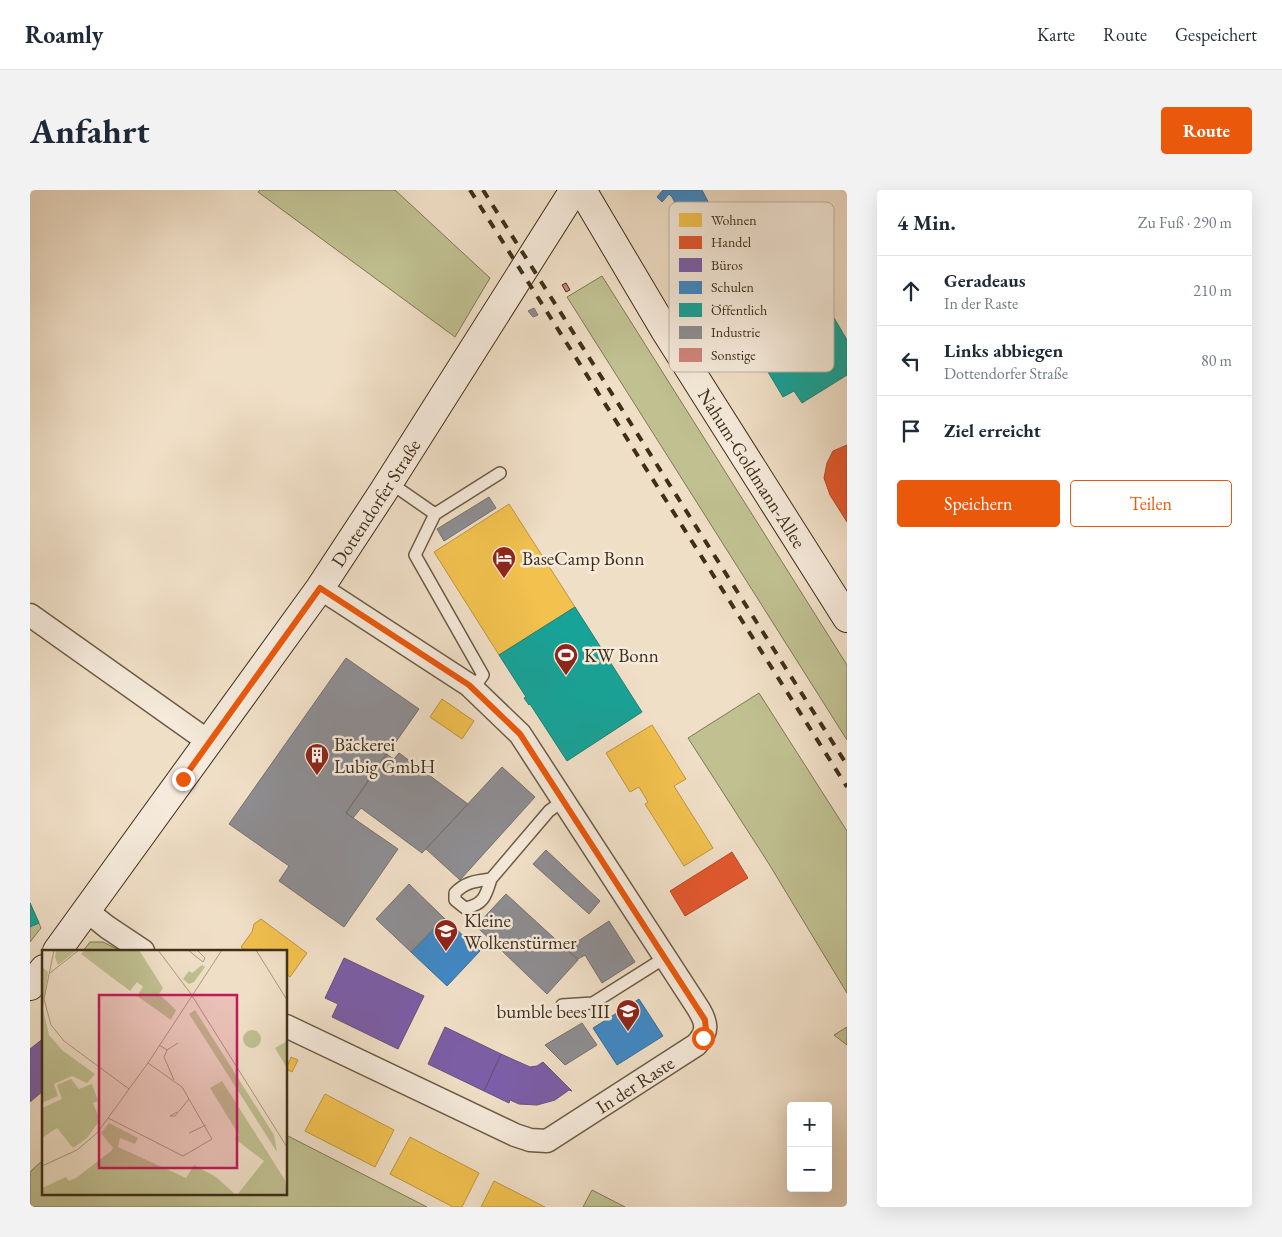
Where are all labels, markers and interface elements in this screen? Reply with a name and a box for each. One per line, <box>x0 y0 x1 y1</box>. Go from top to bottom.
text: Roamly <box>25 19 103 50</box>
text: Karte <box>1037 23 1075 46</box>
text: Route <box>1103 23 1147 46</box>
text: Gespeichert <box>1175 23 1257 46</box>
button: Route <box>1161 107 1252 154</box>
text: Anfahrt <box>30 108 150 153</box>
legend <box>669 202 834 372</box>
text: 4 Min. <box>897 209 956 236</box>
text: Wohnen <box>711 211 757 229</box>
text: Zu Fuß · 290 m <box>1138 212 1232 233</box>
text: Handel <box>711 233 752 251</box>
text: Büros <box>711 256 743 274</box>
text: Geradeaus <box>944 268 1026 293</box>
icon: ahead <box>897 277 925 305</box>
text: Schulen <box>711 278 755 296</box>
text: 210 m <box>1193 280 1232 301</box>
text: In der Raste <box>944 293 1018 314</box>
text: Öffentlich <box>711 301 767 319</box>
text: Industrie <box>711 323 761 341</box>
text: Links abbiegen <box>944 338 1063 363</box>
text: Sonstige <box>711 346 756 364</box>
icon: left <box>897 347 925 375</box>
text: 80 m <box>1201 350 1232 371</box>
text: Dottendorfer Straße <box>944 363 1068 384</box>
street label: Nahum-Goldmann-Allee <box>692 384 812 553</box>
icon: arrive <box>897 417 925 445</box>
text: Ziel erreicht <box>944 418 1041 443</box>
street label: Dottendorfer Straße <box>325 434 426 572</box>
button: Speichern <box>897 480 1060 527</box>
button: Teilen <box>1070 480 1232 527</box>
hotel icon: BaseCamp Bonn <box>491 545 517 579</box>
place label: BaseCamp Bonn <box>522 546 644 571</box>
sports icon: KW Bonn <box>553 642 579 676</box>
place label: KW Bonn <box>584 643 659 668</box>
place label: Bäckerei Lubig GmbH <box>334 732 435 779</box>
building icon: Bäckerei Lubig GmbH <box>304 742 330 776</box>
route end <box>172 768 195 791</box>
place label: Kleine Wolkenstürmer <box>464 908 577 955</box>
school or university icon: Kleine Wolkenstürmer <box>433 918 459 952</box>
inset map <box>42 950 288 1194</box>
school or university icon: bumble bees III <box>615 998 641 1032</box>
place label: bumble bees III <box>496 999 611 1024</box>
route start <box>692 1027 715 1050</box>
street label: In der Raste <box>591 1050 679 1119</box>
map controls <box>787 1102 832 1192</box>
button: + <box>787 1102 832 1147</box>
button: − <box>787 1147 832 1192</box>

